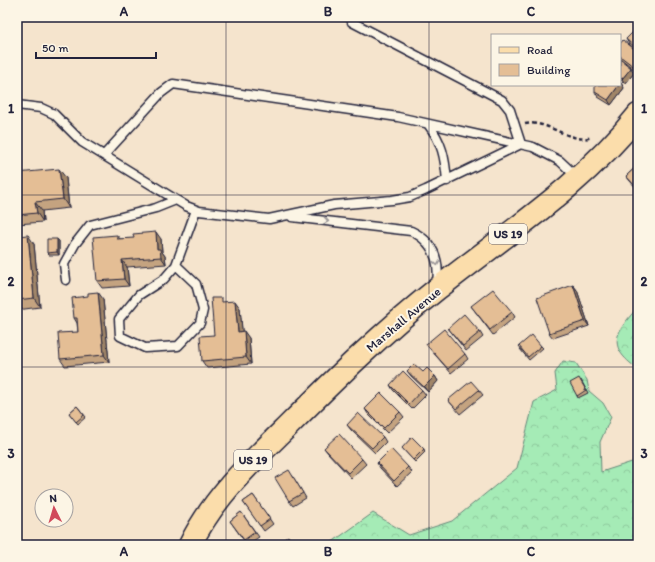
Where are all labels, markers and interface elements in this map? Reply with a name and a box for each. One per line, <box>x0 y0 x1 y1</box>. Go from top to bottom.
text: A <box>119 4 129 19</box>
text: B <box>324 4 333 19</box>
text: C <box>527 4 536 19</box>
scale bar <box>36 34 156 60</box>
legend <box>491 34 621 86</box>
text: 50 m <box>42 41 68 55</box>
text: Road <box>527 43 553 57</box>
text: Building <box>527 63 571 77</box>
text: 1 <box>8 101 14 116</box>
text: 1 <box>641 101 647 116</box>
one-way arrow <box>323 216 329 225</box>
road number: US 19 <box>489 224 527 244</box>
one-way arrow <box>432 260 441 266</box>
text: 2 <box>8 274 15 289</box>
text: 2 <box>641 274 648 289</box>
street label: Marshall Avenue <box>363 284 444 355</box>
text: 3 <box>7 446 15 461</box>
text: 3 <box>640 446 648 461</box>
road number: US 19 <box>234 450 272 470</box>
north arrow <box>34 488 74 528</box>
text: N <box>49 492 57 505</box>
text: A <box>119 544 129 559</box>
text: B <box>324 544 333 559</box>
text: C <box>527 544 536 559</box>

